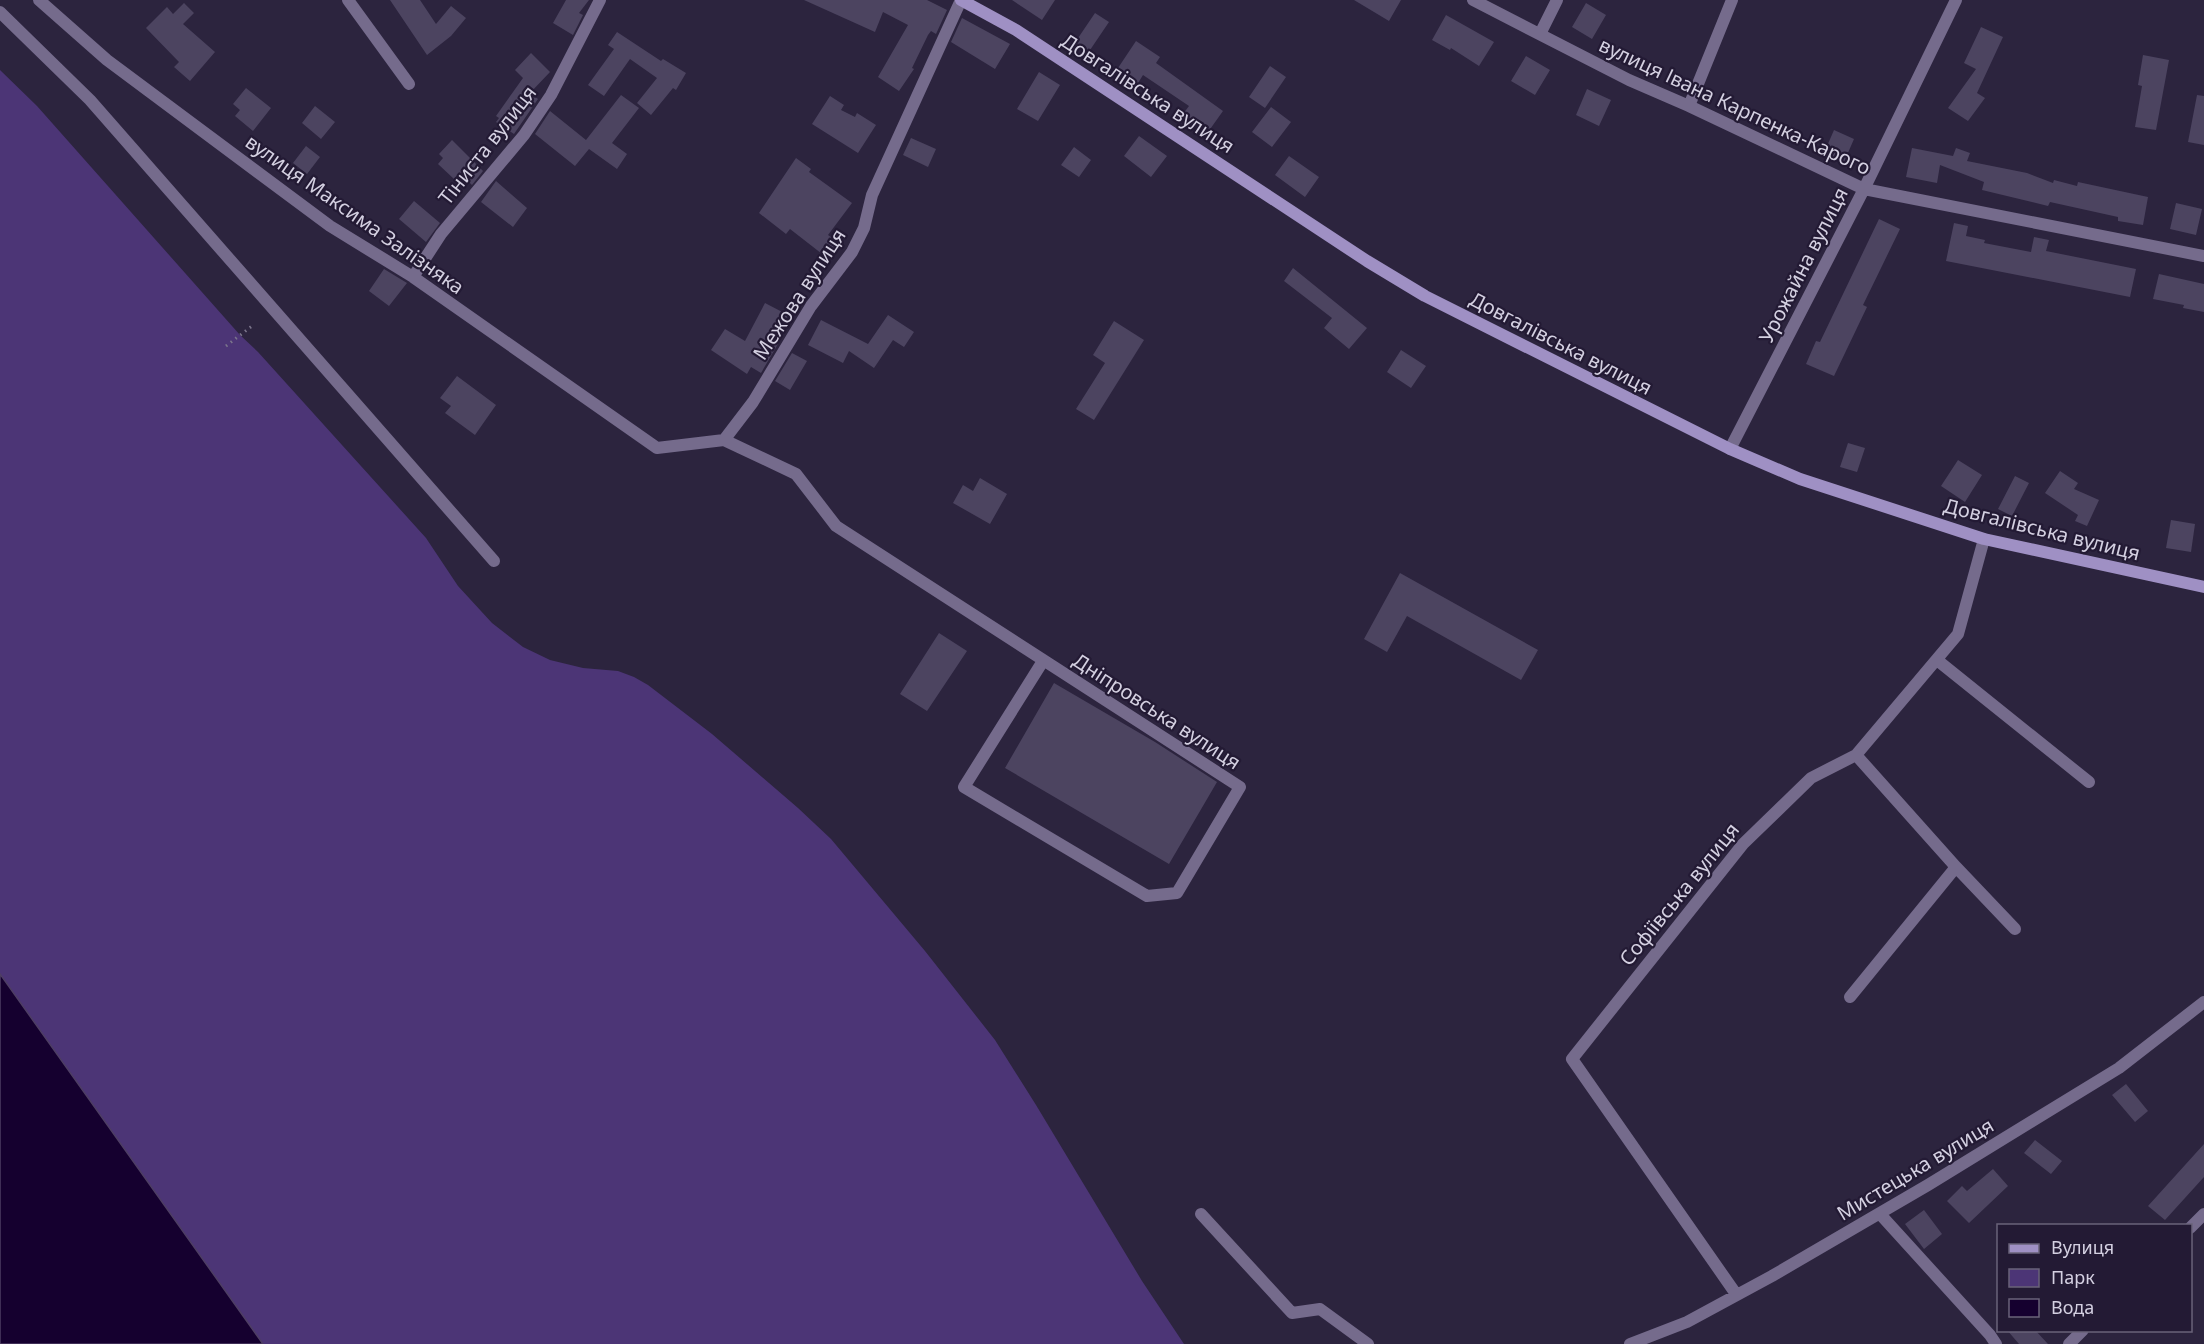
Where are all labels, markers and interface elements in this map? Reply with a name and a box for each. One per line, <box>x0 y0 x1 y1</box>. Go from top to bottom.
street label: Довгалівська вулиця <box>1056 27 1240 159</box>
street label: вулиця Івана Карпенка-Карого <box>1595 31 1875 181</box>
street label: Тіниста вулиця <box>432 80 542 210</box>
street label: вулиця Максима Залізняка <box>240 128 470 300</box>
street label: Урожайна вулиця <box>1752 183 1854 347</box>
street label: Межова вулиця <box>746 223 852 365</box>
street label: Довгалівська вулиця <box>1465 285 1657 401</box>
street label: Довгалівська вулиця <box>1941 492 2143 566</box>
street label: Дніпровська вулиця <box>1068 647 1246 775</box>
street label: Софіївська вулиця <box>1613 817 1745 971</box>
street label: Мистецька вулиця <box>1832 1111 1998 1227</box>
legend <box>1997 1224 2192 1332</box>
text: Вулиця <box>2051 1235 2114 1259</box>
text: Парк <box>2051 1265 2095 1289</box>
text: Вода <box>2051 1295 2094 1319</box>

